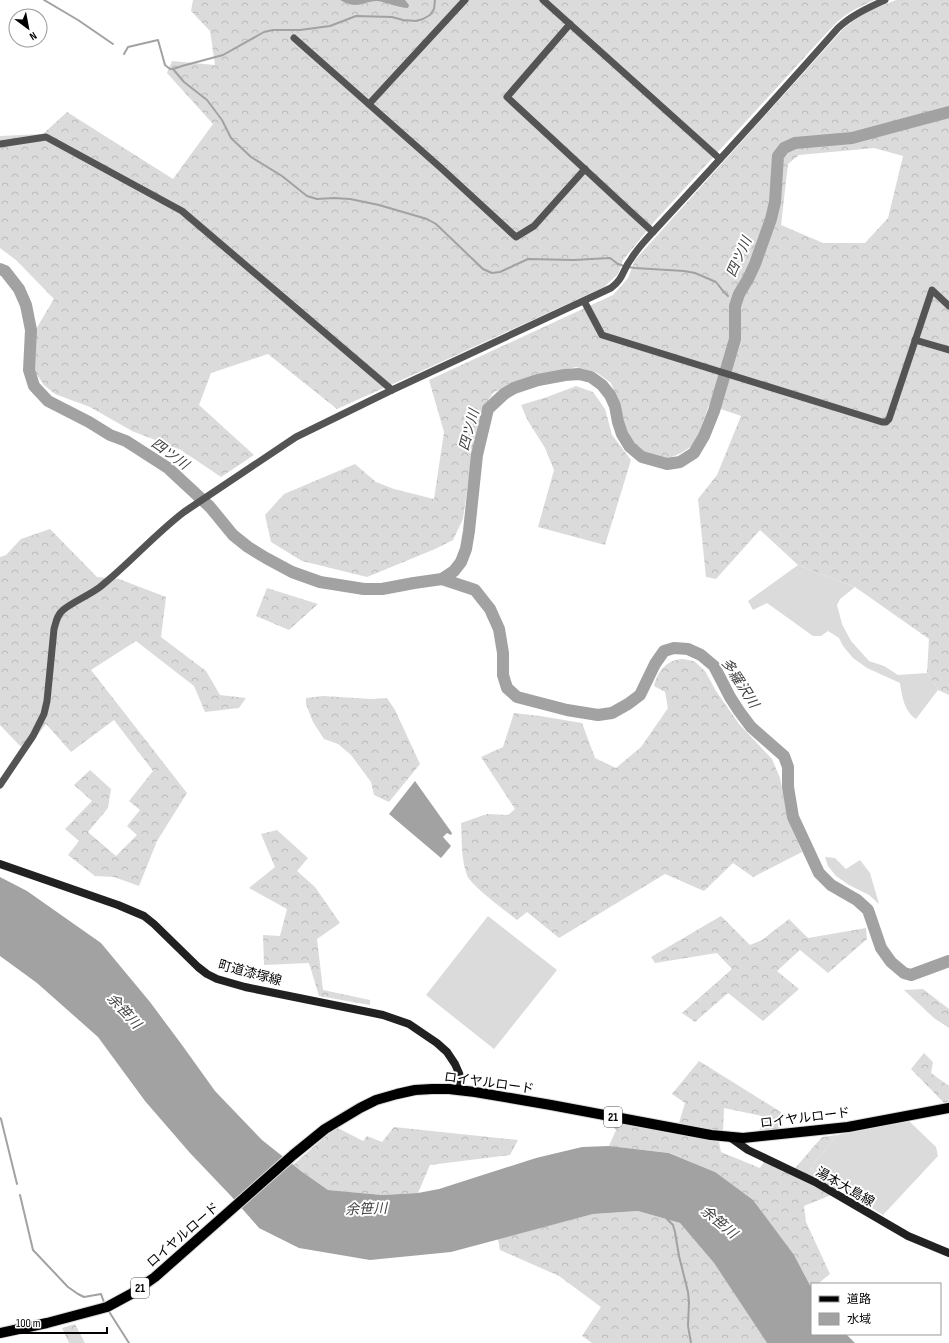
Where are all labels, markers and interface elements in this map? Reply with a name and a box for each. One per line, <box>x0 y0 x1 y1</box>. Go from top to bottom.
north arrow <box>8 8 48 48</box>
text: N <box>27 29 39 43</box>
water label: 四ツ川 <box>723 233 756 280</box>
water label: 四ツ川 <box>455 406 483 452</box>
water label: 四ツ川 <box>148 435 194 474</box>
water label: 多羅沢川 <box>718 655 763 713</box>
street label: 町道漆塚線 <box>217 957 283 989</box>
water label: 余笹川 <box>103 990 146 1034</box>
street label: ロイヤルロード <box>443 1069 535 1097</box>
street label: ロイヤルロード <box>759 1105 851 1131</box>
road number: 21 <box>604 1107 622 1127</box>
street label: 湯本大島線 <box>813 1164 877 1210</box>
street label: ロイヤルロード <box>144 1199 222 1271</box>
water label: 余笹川 <box>345 1200 389 1218</box>
water label: 余笹川 <box>697 1202 742 1243</box>
road number: 21 <box>131 1278 149 1298</box>
legend <box>811 1283 941 1335</box>
text: 道路 <box>847 1292 871 1307</box>
scale bar <box>10 1309 107 1335</box>
text: 水域 <box>847 1312 871 1327</box>
text: 100 m <box>16 1316 41 1331</box>

